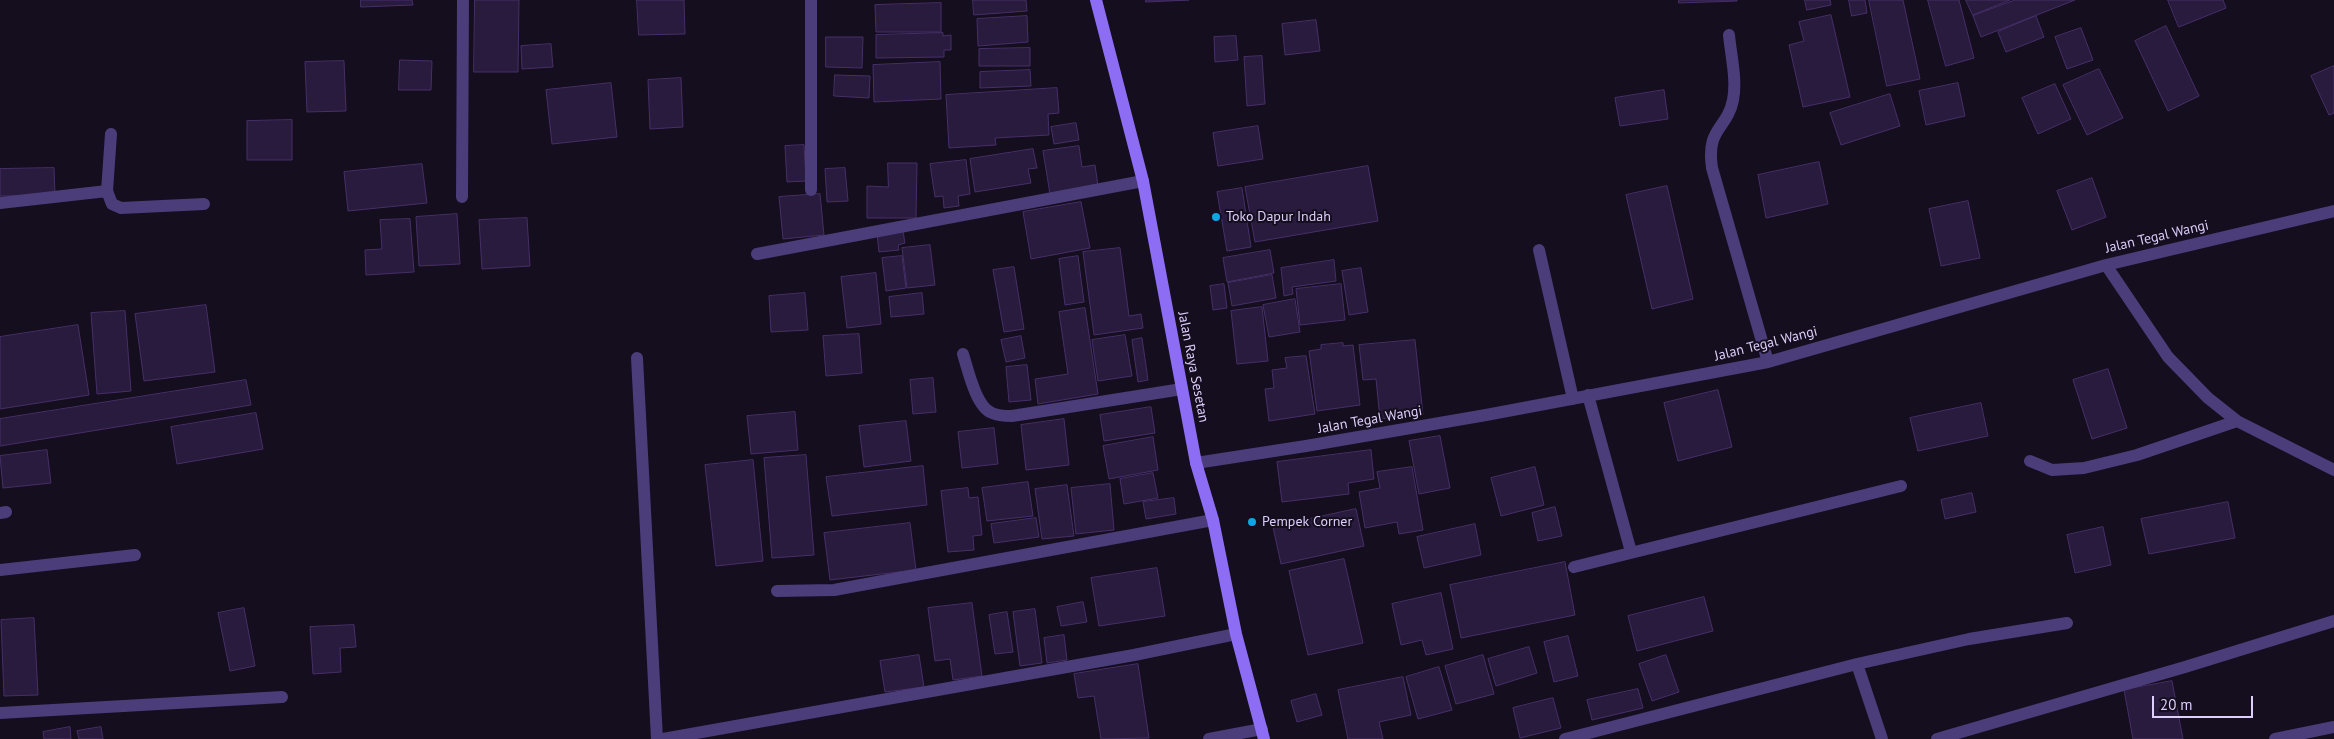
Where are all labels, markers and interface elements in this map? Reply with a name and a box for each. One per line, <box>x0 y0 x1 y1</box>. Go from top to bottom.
place label: Toko Dapur Indah <box>1226 209 1331 225</box>
marker: Toko Dapur Indah <box>1210 211 1222 223</box>
street label: Jalan Tegal Wangi <box>2104 217 2210 257</box>
street label: Jalan Raya Sesetan <box>1174 310 1212 424</box>
street label: Jalan Tegal Wangi <box>1713 323 1819 365</box>
street label: Jalan Tegal Wangi <box>1317 403 1423 437</box>
place label: Pempek Corner <box>1262 514 1352 530</box>
marker: Pempek Corner <box>1246 516 1258 528</box>
scale bar <box>2154 686 2255 718</box>
text: 20 m <box>2160 695 2193 714</box>

